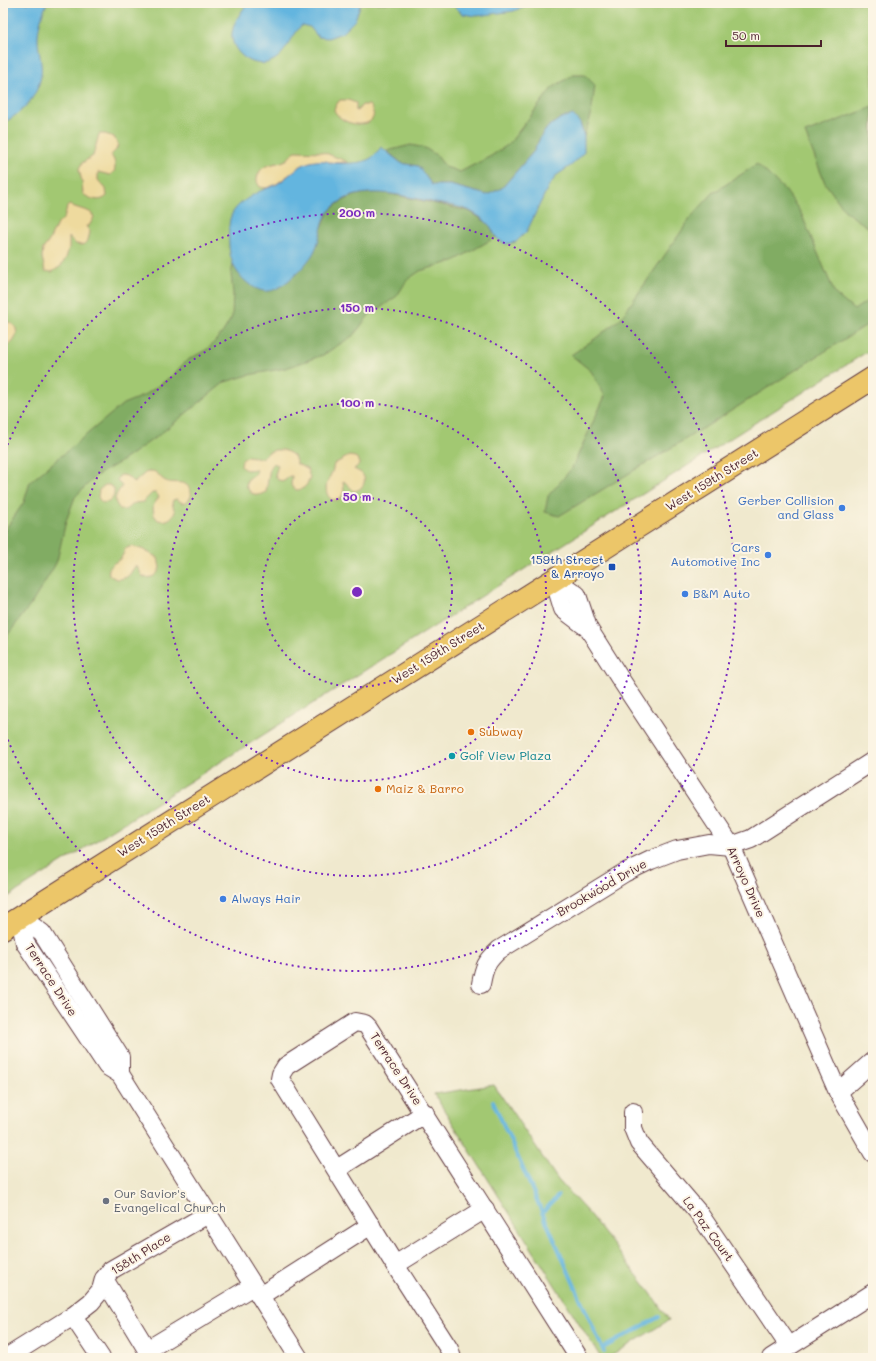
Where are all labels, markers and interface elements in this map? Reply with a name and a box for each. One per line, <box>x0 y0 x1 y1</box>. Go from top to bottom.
scale bar <box>726 22 821 48</box>
text: 50 m <box>732 27 760 43</box>
text: 200 m <box>339 204 375 220</box>
text: 150 m <box>340 299 374 315</box>
text: 100 m <box>340 394 374 410</box>
street label: West 159th Street <box>662 444 761 514</box>
text: 50 m <box>343 488 371 504</box>
place label: Gerber Collision and Glass <box>738 492 834 522</box>
marker: Gerber Collision and Glass <box>837 503 847 513</box>
place label: Cars Automotive Inc <box>671 539 760 569</box>
marker: Cars Automotive Inc <box>763 550 773 560</box>
place label: 159th Street & Arroyo <box>530 551 604 581</box>
marker: 159th Street & Arroyo <box>607 562 617 572</box>
centre of rings <box>350 585 364 599</box>
place label: B&M Auto <box>693 585 750 601</box>
marker: B&M Auto <box>680 589 690 599</box>
street label: West 159th Street <box>388 617 487 687</box>
place label: Subway <box>479 723 523 739</box>
marker: Subway <box>466 727 476 737</box>
place label: Golf View Plaza <box>460 747 551 763</box>
marker: Golf View Plaza <box>447 751 457 761</box>
place label: Maiz & Barro <box>386 780 464 796</box>
marker: Maiz & Barro <box>373 784 383 794</box>
street label: West 159th Street <box>114 790 213 860</box>
street label: Arroyo Drive <box>724 843 770 920</box>
street label: Brookwood Drive <box>554 855 649 919</box>
place label: Always Hair <box>231 890 301 906</box>
marker: Always Hair <box>218 894 228 904</box>
street label: Terrace Drive <box>22 940 81 1019</box>
street label: Terrace Drive <box>367 1029 426 1108</box>
place label: Our Savior's Evangelical Church <box>114 1185 226 1215</box>
street label: La Paz Court <box>680 1193 738 1264</box>
marker: Our Savior's Evangelical Church <box>101 1196 111 1206</box>
street label: 158th Place <box>107 1228 173 1278</box>

